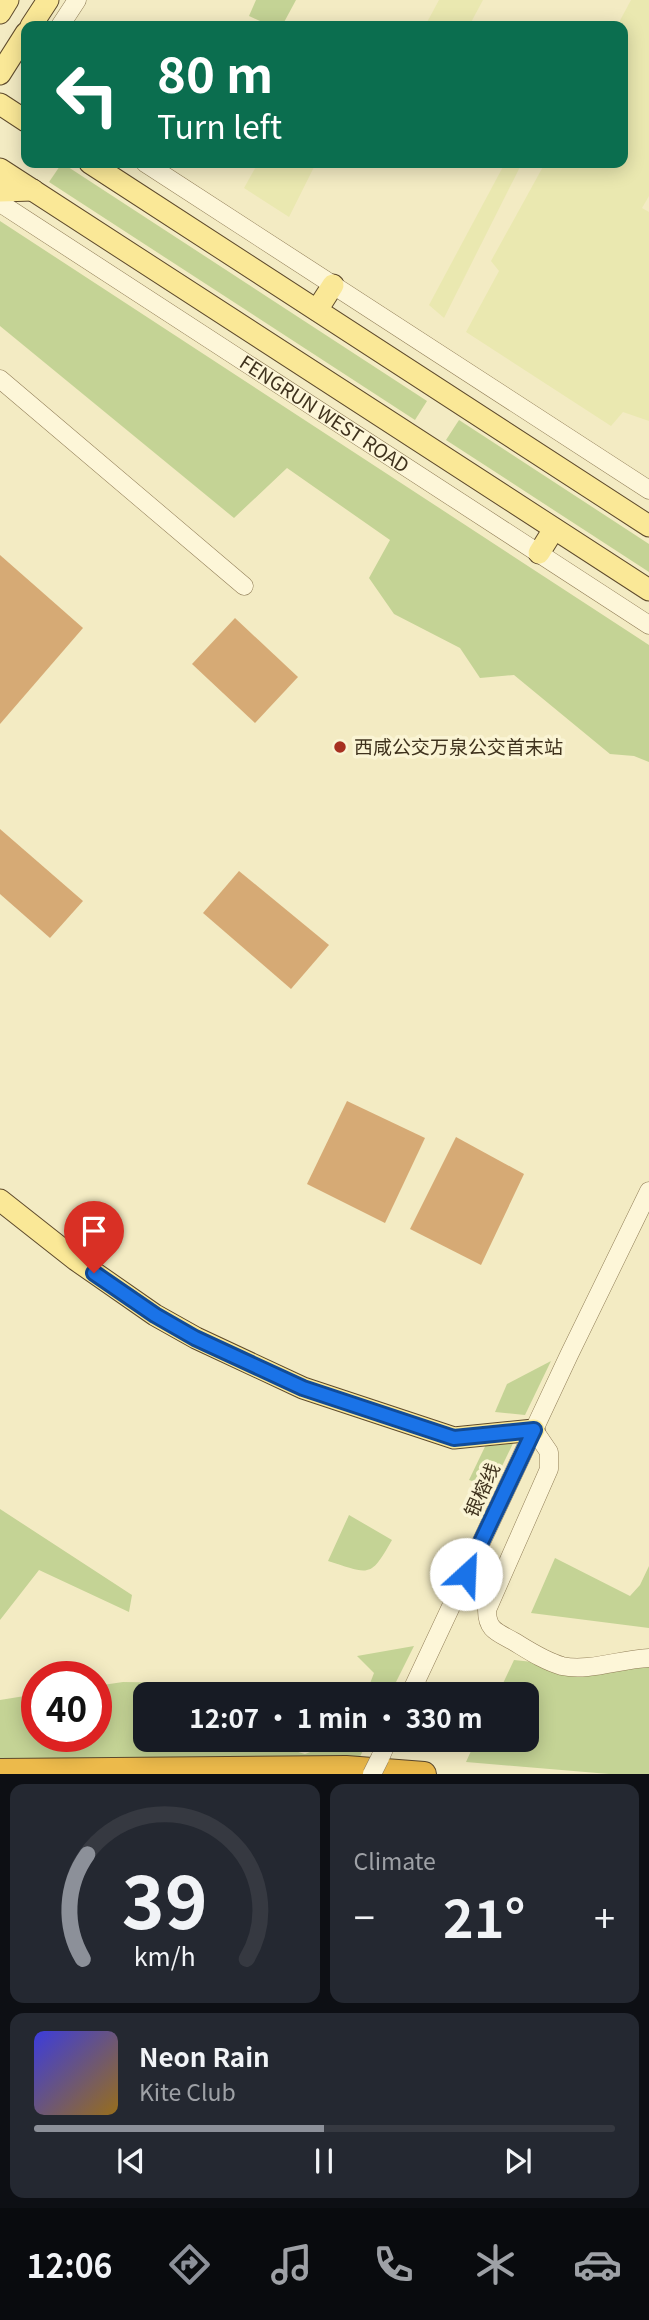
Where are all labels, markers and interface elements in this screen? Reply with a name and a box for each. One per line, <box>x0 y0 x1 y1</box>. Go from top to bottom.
text: 80 m <box>157 36 273 107</box>
icon: left <box>42 49 133 140</box>
text: Turn left <box>157 102 282 148</box>
street label: FENGRUN WEST ROAD <box>235 348 415 478</box>
place label: 西咸公交万泉公交首末站 <box>354 732 563 759</box>
marker: 西咸公交万泉公交首末站 <box>332 739 348 755</box>
pin <box>64 1201 124 1273</box>
icon: arrive <box>75 1212 113 1250</box>
street label: 银榕线 <box>456 1458 505 1521</box>
position arrow <box>429 1537 503 1611</box>
speed limit sign: 40 <box>21 1661 112 1752</box>
text: 12:07 · 1 min · 330 m <box>189 1698 483 1735</box>
text: Climate <box>354 1843 436 1877</box>
text: 39 <box>122 1846 208 1951</box>
text: 21° <box>443 1878 525 1953</box>
text: − <box>354 1888 375 1943</box>
text: + <box>594 1888 615 1943</box>
text: km/h <box>134 1937 196 1973</box>
text: Neon Rain <box>139 2037 270 2074</box>
text: Kite Club <box>139 2074 236 2108</box>
icon: previous <box>112 2142 150 2180</box>
icon: pause <box>305 2142 343 2180</box>
icon: next <box>499 2142 537 2180</box>
icon: directions <box>165 2240 214 2289</box>
icon: music <box>267 2240 316 2289</box>
icon: phone <box>369 2240 418 2289</box>
icon: climate <box>471 2240 520 2289</box>
icon: car <box>573 2240 622 2289</box>
text: 12:06 <box>27 2241 112 2287</box>

